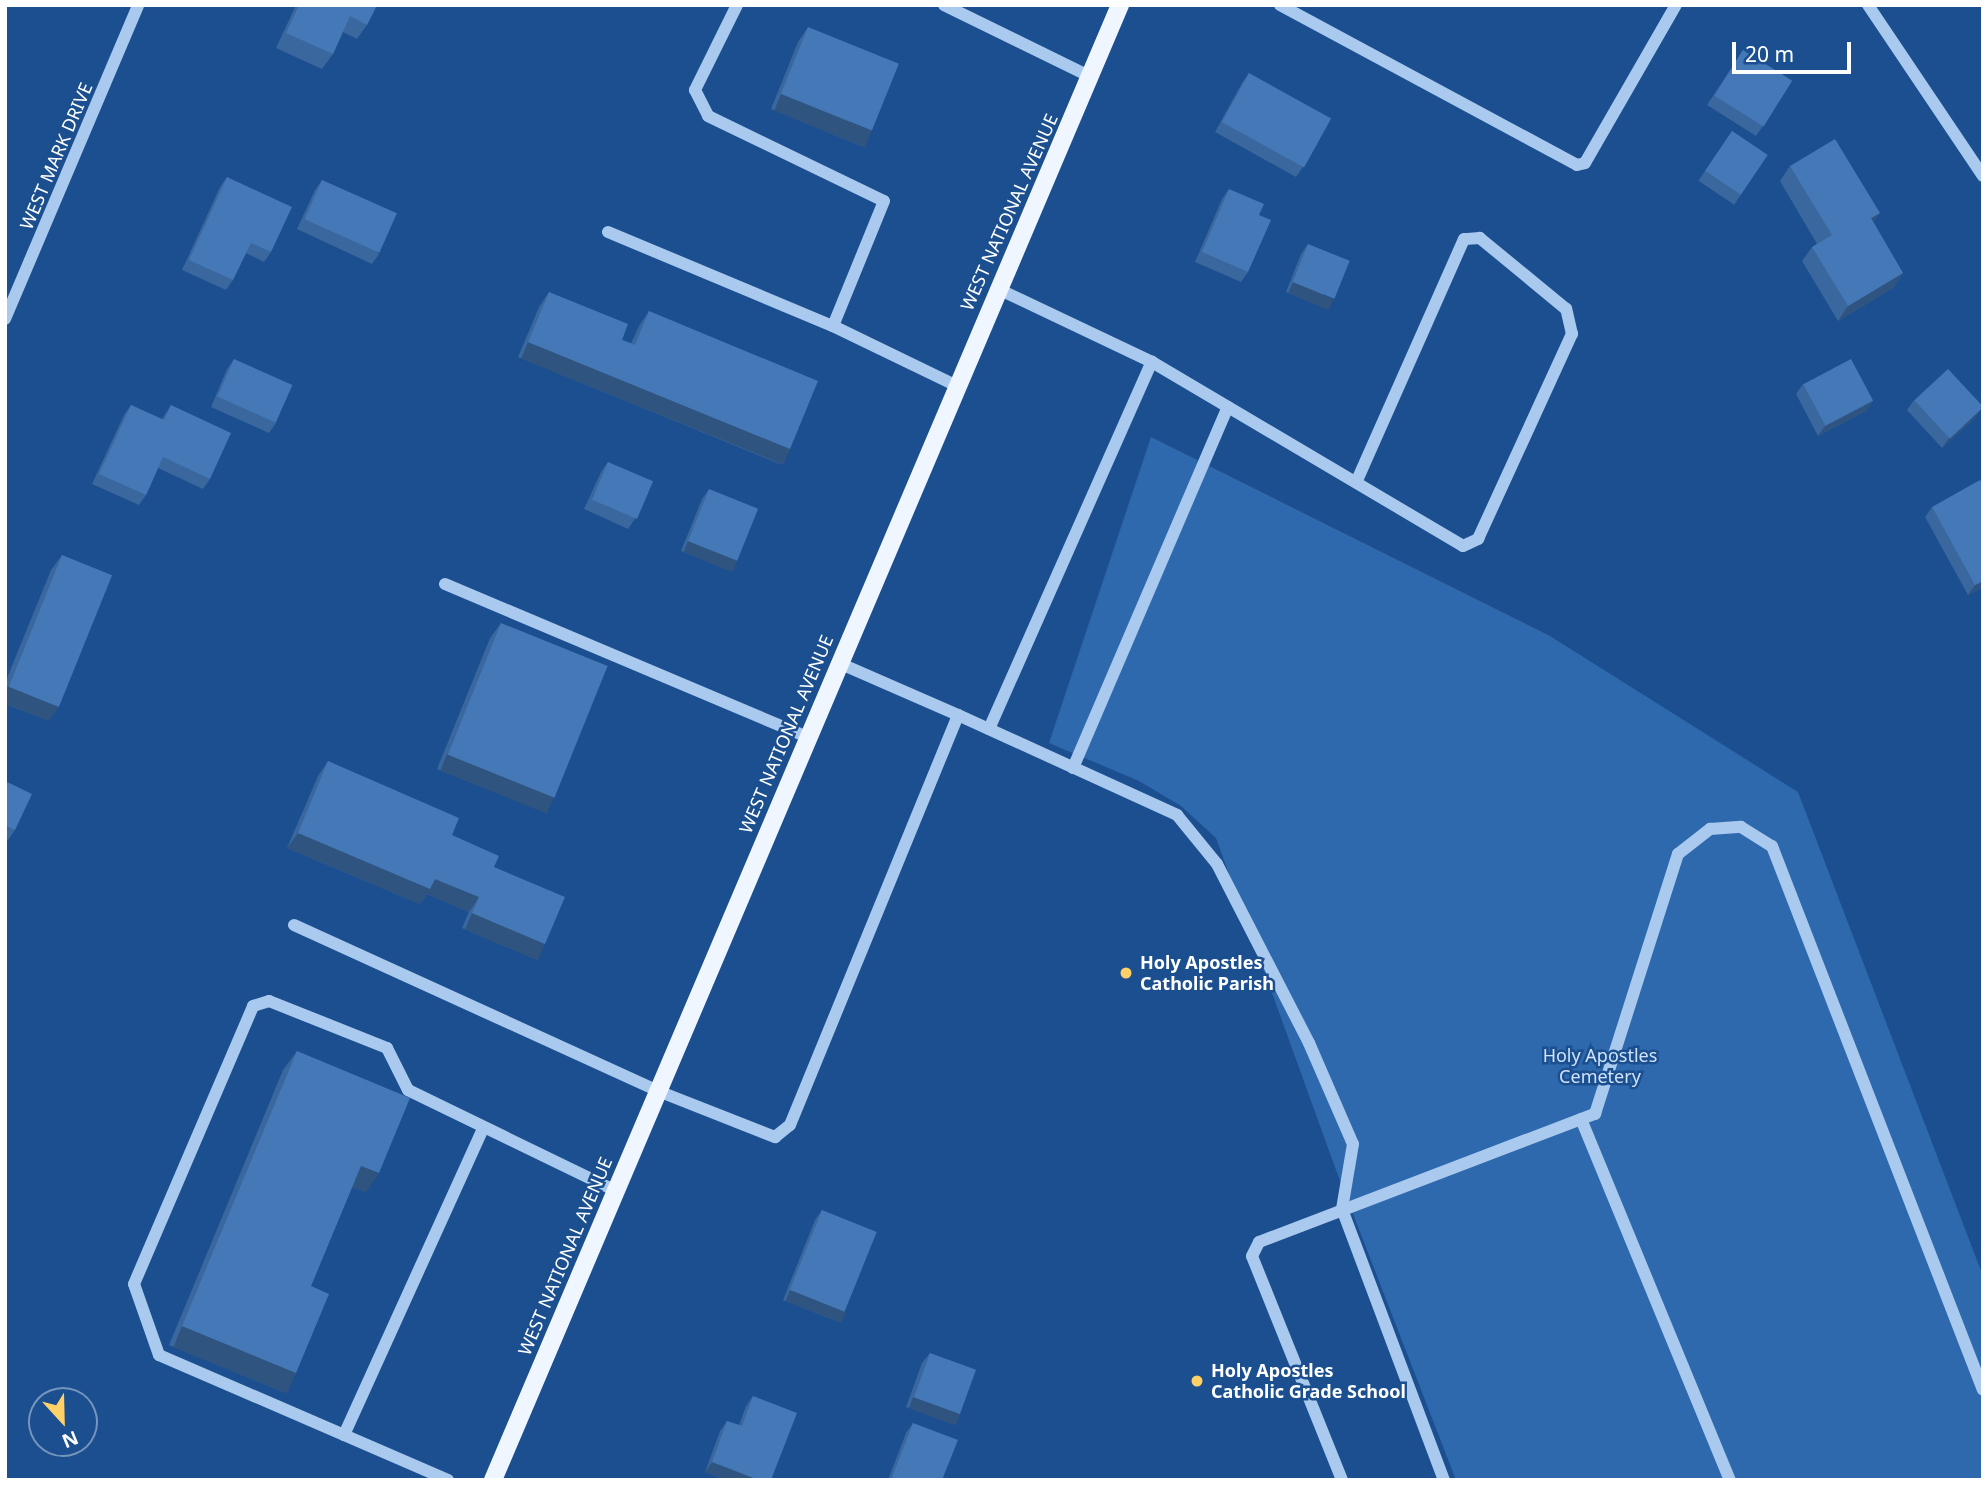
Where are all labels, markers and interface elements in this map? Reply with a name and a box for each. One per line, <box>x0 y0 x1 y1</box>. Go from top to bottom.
scale bar <box>1736 28 1855 72</box>
text: 20 m <box>1745 40 1794 68</box>
street label: WEST MARK DRIVE <box>15 79 97 233</box>
street label: WEST NATIONAL AVENUE <box>956 110 1062 314</box>
street label: WEST NATIONAL AVENUE <box>734 632 838 836</box>
place label: Holy Apostles Catholic Parish <box>1140 952 1274 995</box>
marker: Holy Apostles Catholic Parish <box>1118 965 1134 981</box>
park label: Holy Apostles Cemetery <box>1543 1045 1657 1088</box>
street label: WEST NATIONAL AVENUE <box>513 1154 617 1358</box>
place label: Holy Apostles Catholic Grade School <box>1211 1360 1406 1402</box>
marker: Holy Apostles Catholic Grade School <box>1189 1373 1205 1389</box>
north arrow <box>28 1387 98 1457</box>
text: N <box>58 1425 82 1455</box>

